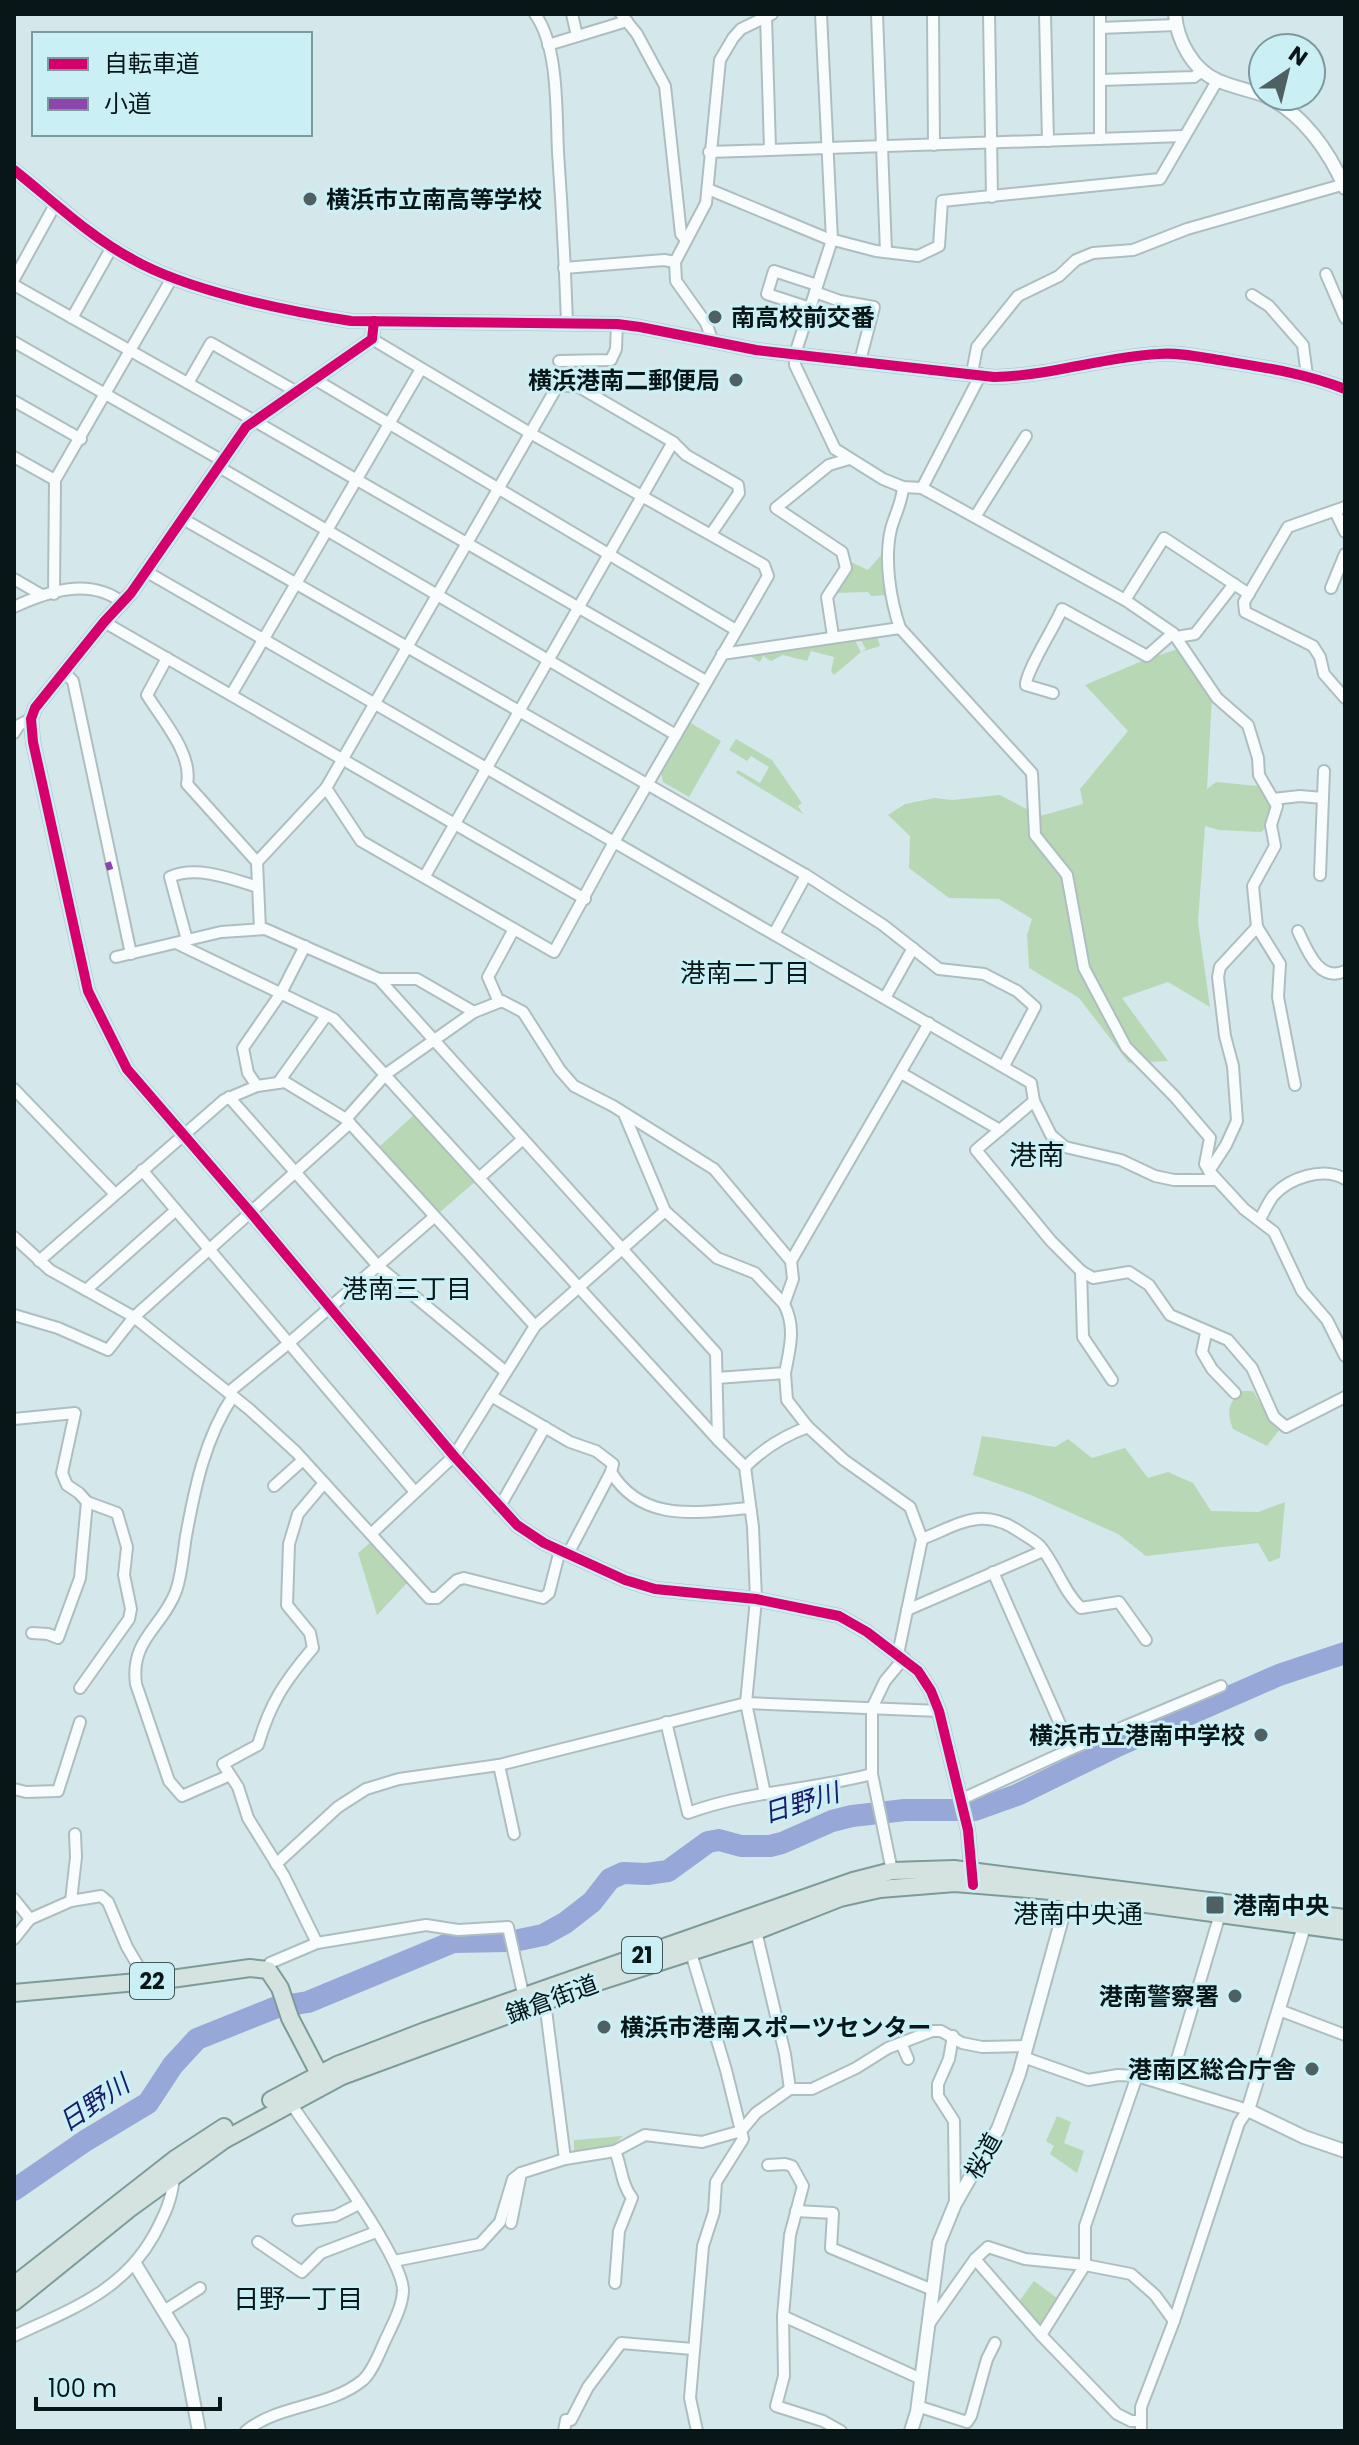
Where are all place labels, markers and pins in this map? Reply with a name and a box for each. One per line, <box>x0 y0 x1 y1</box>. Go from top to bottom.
place label: 横浜市立南高等学校 <box>326 183 542 216</box>
marker: 横浜市立南高等学校 <box>301 190 319 208</box>
place label: 南高校前交番 <box>731 301 875 334</box>
marker: 南高校前交番 <box>706 308 724 326</box>
place label: 横浜港南二郵便局 <box>528 364 720 397</box>
marker: 横浜港南二郵便局 <box>727 371 745 389</box>
place label: 横浜市立港南中学校 <box>1029 1719 1245 1752</box>
marker: 横浜市立港南中学校 <box>1252 1726 1270 1744</box>
place label: 港南中央 <box>1233 1889 1329 1922</box>
marker: 港南中央 <box>1204 1894 1226 1916</box>
place label: 港南警察署 <box>1099 1980 1219 2013</box>
marker: 港南警察署 <box>1226 1987 1244 2005</box>
place label: 横浜市港南スポーツセンター <box>620 2011 932 2044</box>
marker: 横浜市港南スポーツセンター <box>595 2018 613 2036</box>
place label: 港南区総合庁舎 <box>1128 2053 1296 2086</box>
marker: 港南区総合庁舎 <box>1303 2060 1321 2078</box>

